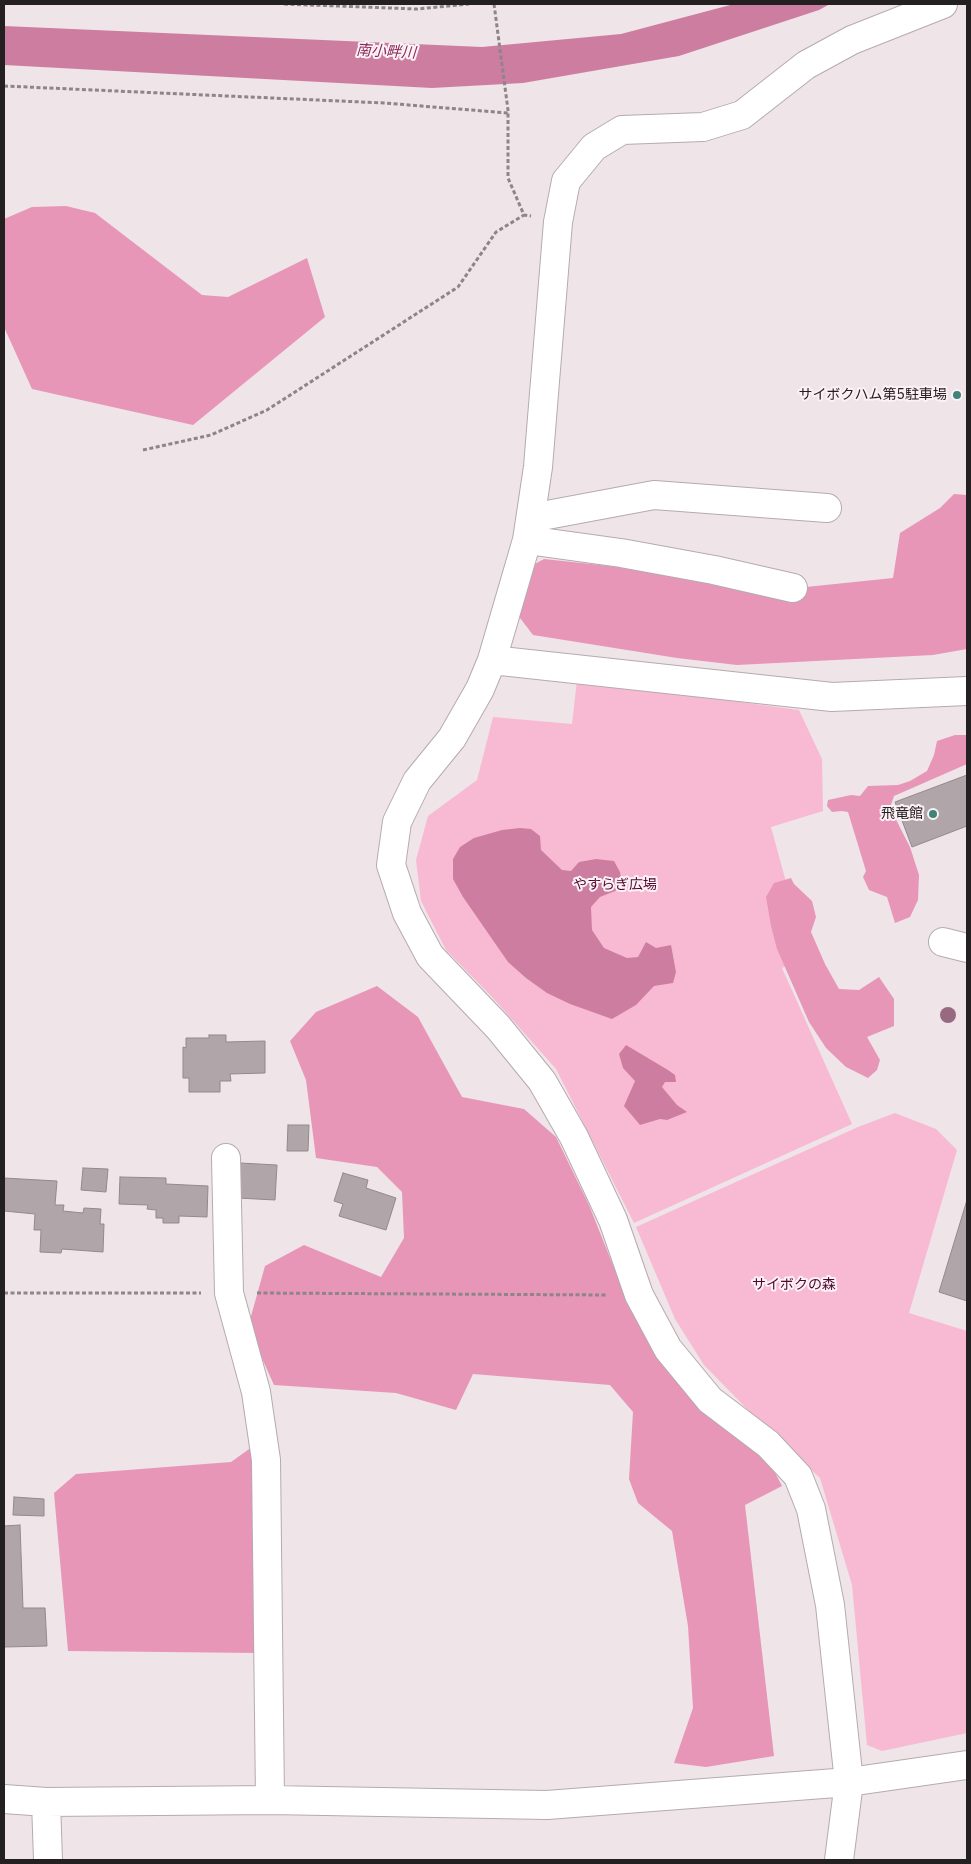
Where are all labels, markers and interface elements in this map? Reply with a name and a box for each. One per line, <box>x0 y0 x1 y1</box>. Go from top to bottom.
water label: 南小畔川 <box>356 41 416 63</box>
place label: サイボクハム第5駐車場 <box>799 387 947 403</box>
marker: サイボクハム第5駐車場 <box>951 389 963 401</box>
place label: 飛竜館 <box>881 806 923 822</box>
marker: 飛竜館 <box>927 808 939 820</box>
park label: やすらぎ広場 <box>573 877 657 893</box>
park label: サイボクの森 <box>752 1277 836 1293</box>

